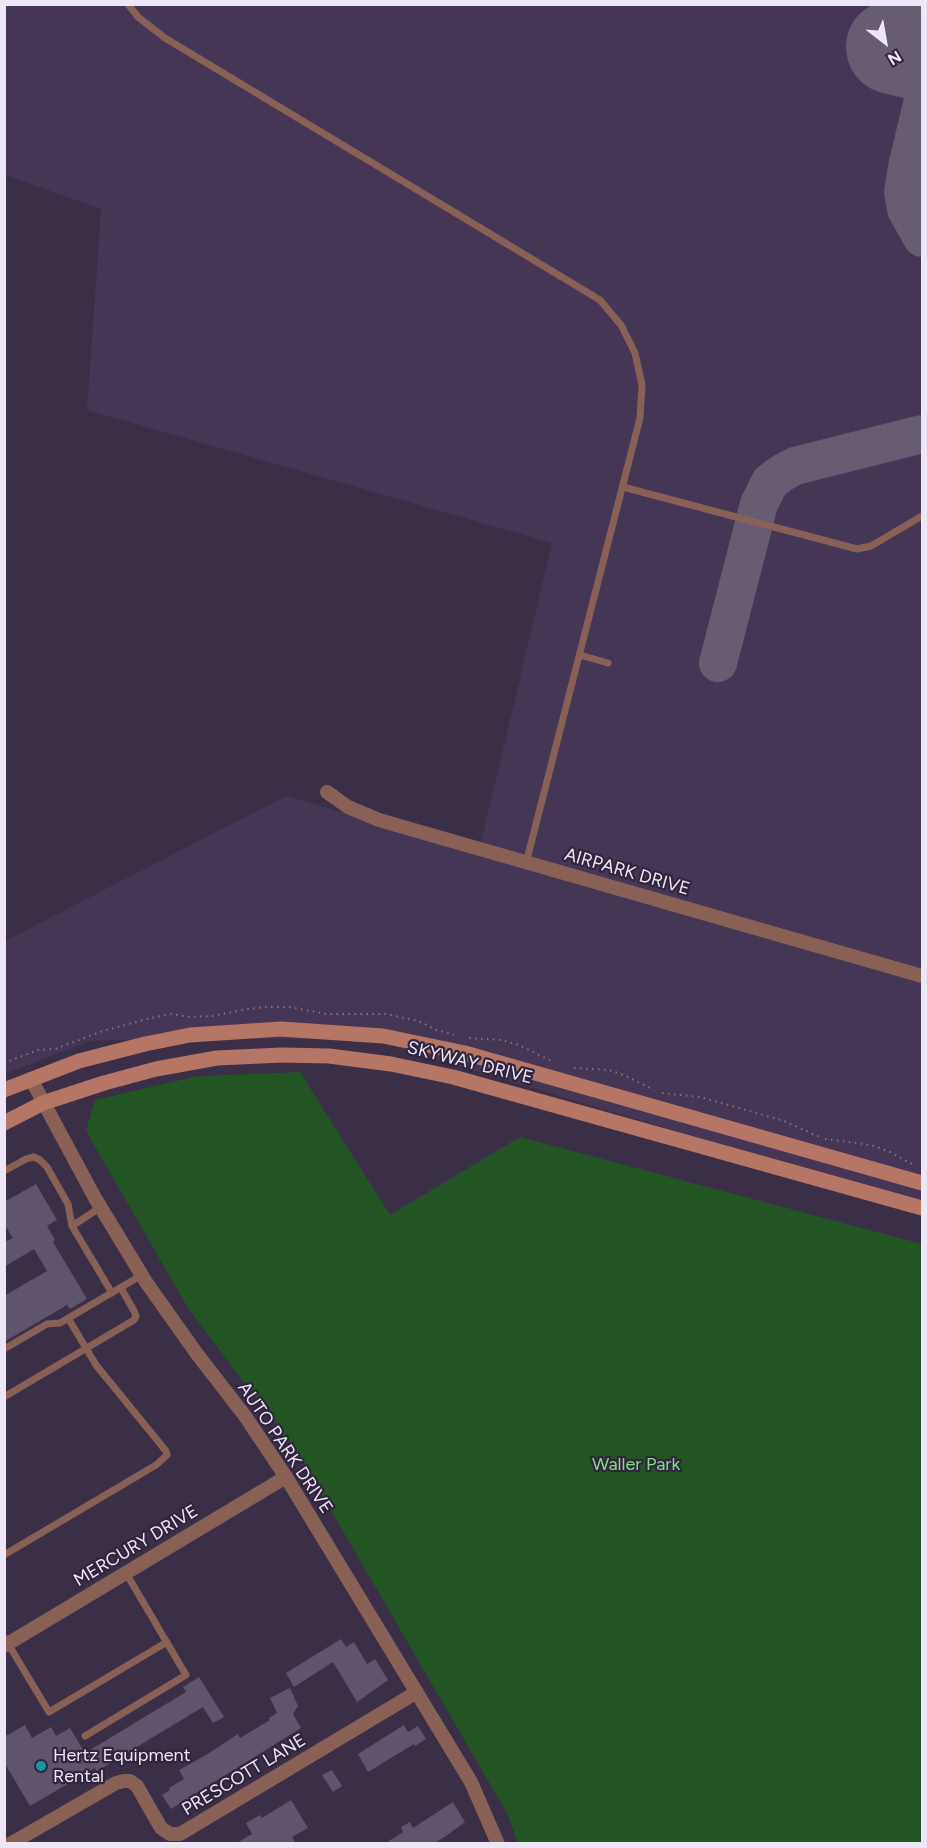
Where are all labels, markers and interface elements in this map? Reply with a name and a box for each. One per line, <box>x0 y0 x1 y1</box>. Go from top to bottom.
north arrow <box>855 12 915 72</box>
text: N <box>884 47 905 69</box>
street label: AIRPARK DRIVE <box>562 844 692 900</box>
street label: SKYWAY DRIVE <box>405 1037 535 1089</box>
street label: AUTO PARK DRIVE <box>233 1378 337 1518</box>
park label: Waller Park <box>592 1454 680 1476</box>
street label: MERCURY DRIVE <box>70 1500 202 1592</box>
street label: PRESCOTT LANE <box>178 1730 310 1820</box>
place label: Hertz Equipment Rental <box>53 1745 190 1788</box>
marker: Hertz Equipment Rental <box>34 1759 48 1773</box>

